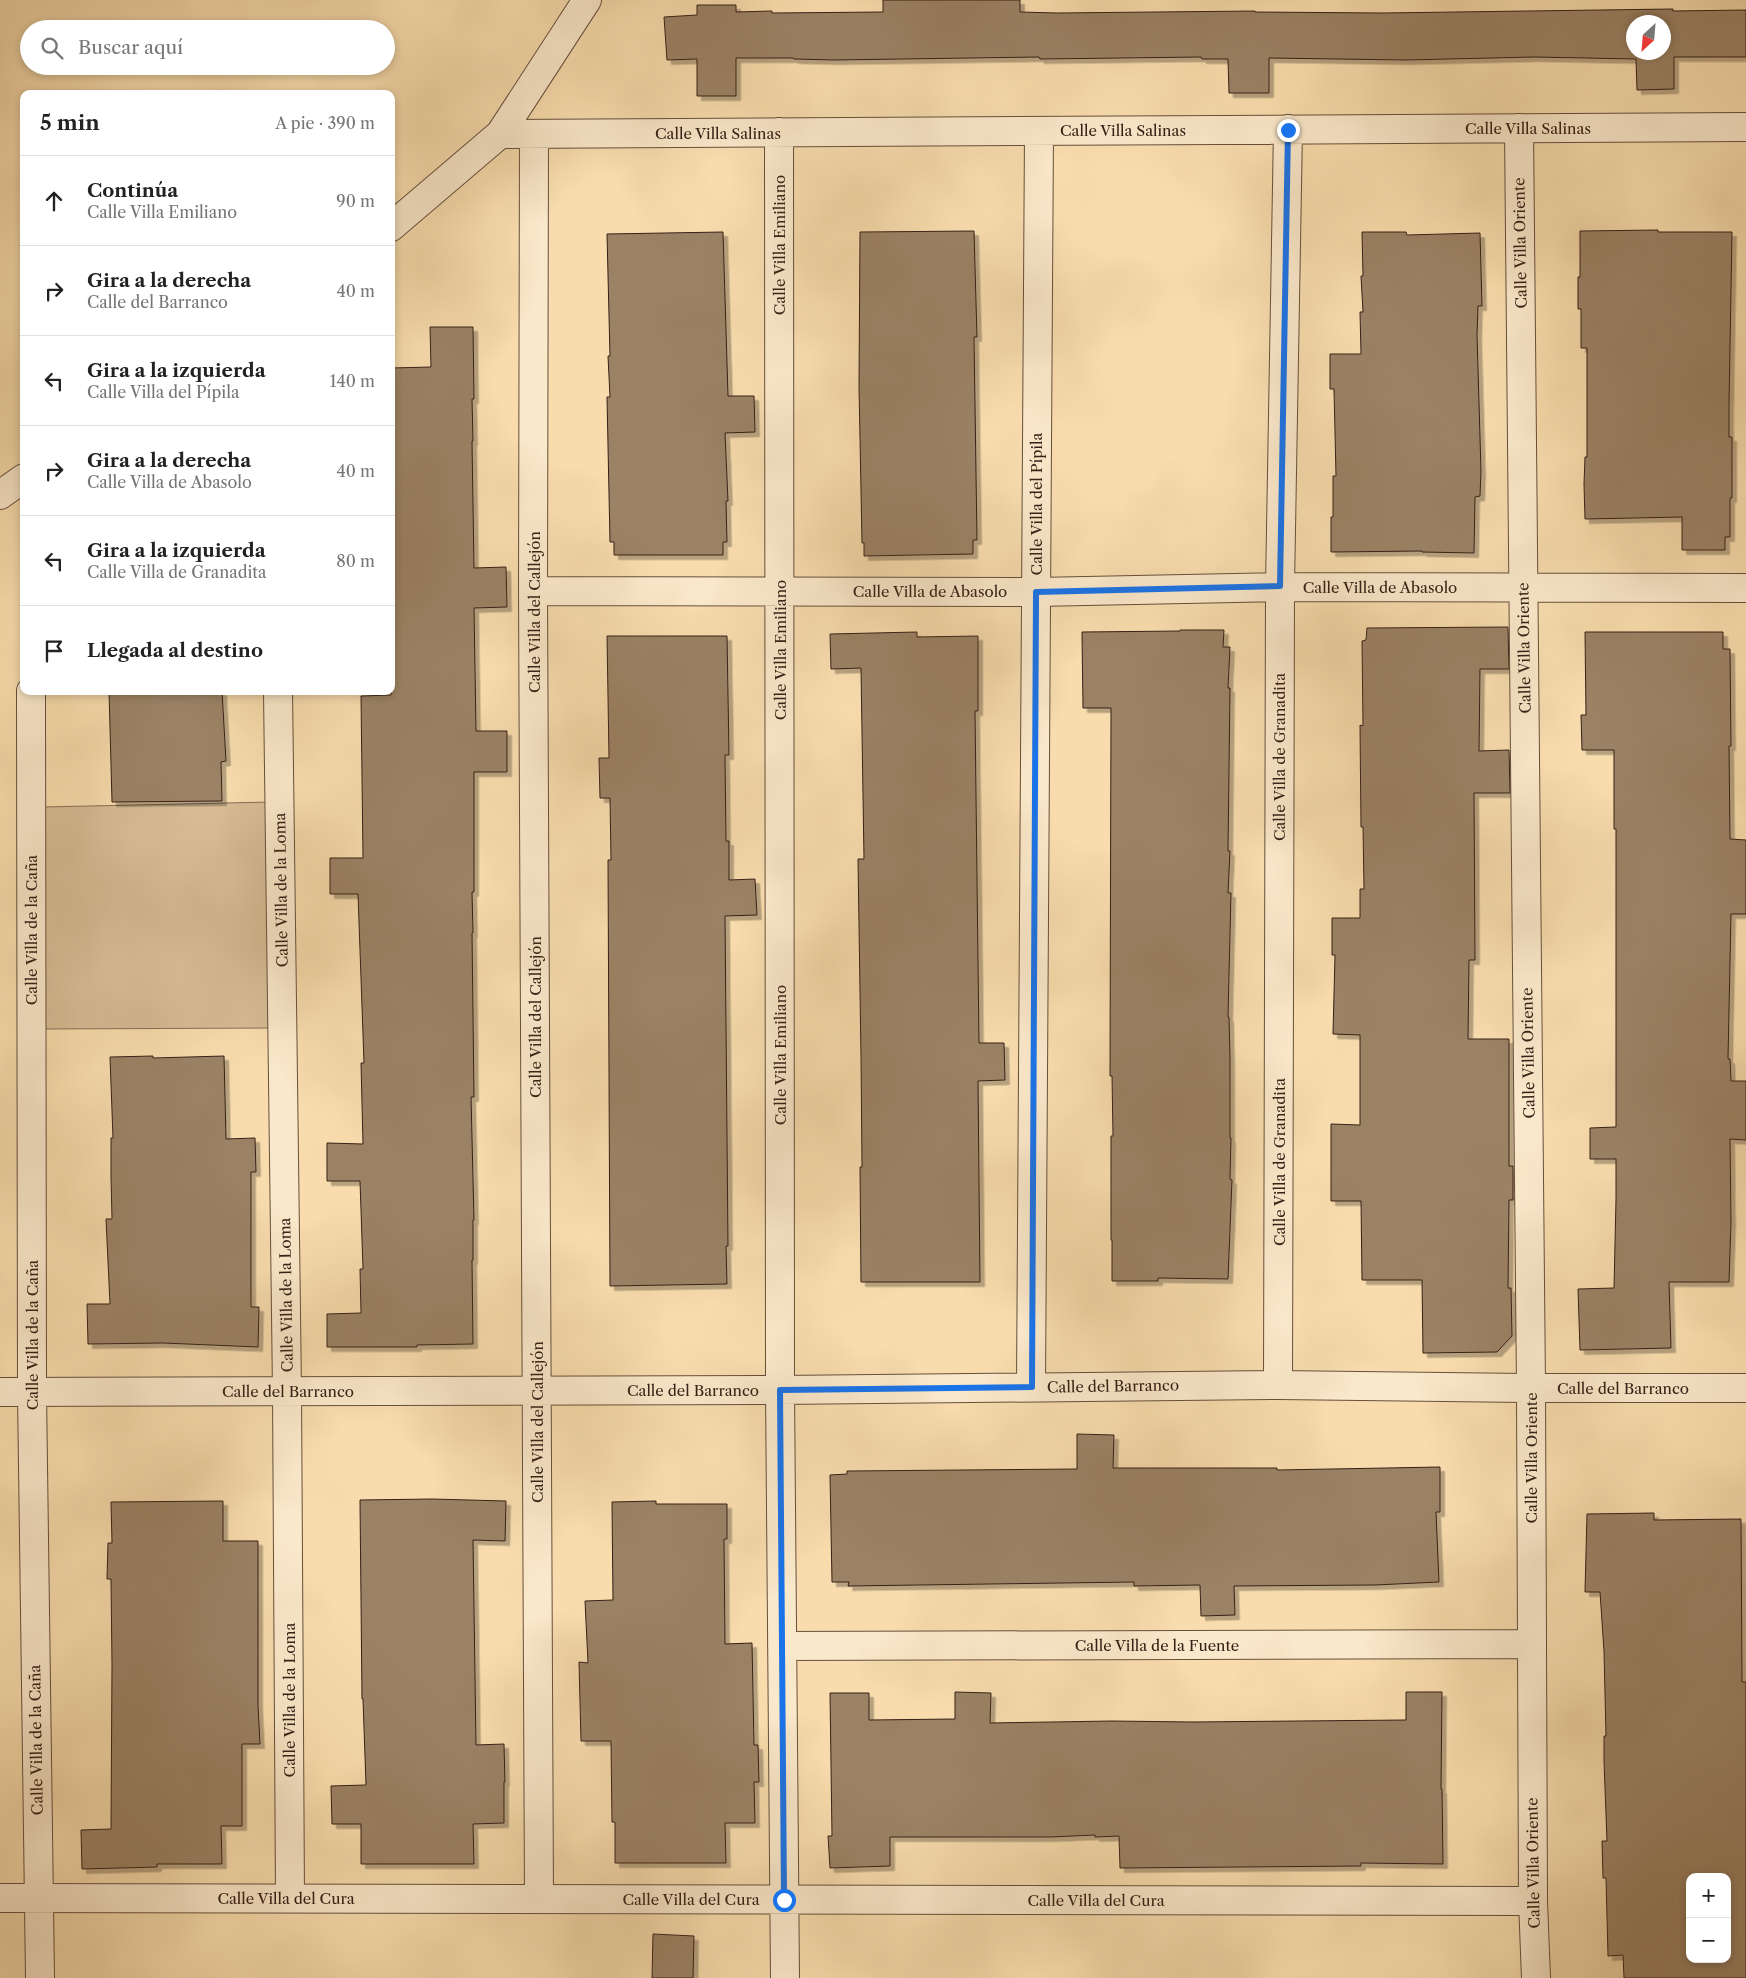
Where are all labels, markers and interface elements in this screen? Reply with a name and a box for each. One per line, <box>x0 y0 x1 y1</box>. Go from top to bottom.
north arrow <box>1626 15 1671 60</box>
search box <box>20 20 395 75</box>
icon: search <box>38 34 66 62</box>
text: Buscar aquí <box>78 36 183 59</box>
text: 5 min <box>40 110 100 135</box>
text: A pie · 390 m <box>275 113 375 133</box>
route end <box>1277 119 1300 142</box>
street label: Calle Villa Salinas <box>1465 119 1591 138</box>
street label: Calle Villa Salinas <box>1060 121 1186 140</box>
street label: Calle Villa Salinas <box>655 124 781 143</box>
street label: Calle Villa Emiliano <box>770 175 789 315</box>
street label: Calle Villa Oriente <box>1509 177 1531 309</box>
text: Continúa <box>87 179 178 202</box>
icon: ahead <box>40 187 68 215</box>
text: 90 m <box>336 191 375 211</box>
text: Calle Villa Emiliano <box>87 202 237 222</box>
text: Gira a la derecha <box>87 269 251 292</box>
icon: right <box>40 277 68 305</box>
text: 40 m <box>336 281 375 301</box>
text: Calle del Barranco <box>87 292 228 312</box>
text: Gira a la izquierda <box>87 359 266 382</box>
icon: left <box>40 367 68 395</box>
text: 140 m <box>330 371 375 391</box>
text: Calle Villa del Pípila <box>87 382 239 402</box>
street label: Calle Villa del Pípila <box>1027 432 1046 575</box>
text: Gira a la derecha <box>87 449 251 472</box>
icon: right <box>40 457 68 485</box>
text: 40 m <box>336 461 375 481</box>
text: Calle Villa de Abasolo <box>87 472 252 492</box>
street label: Calle Villa del Callejón <box>525 530 544 693</box>
text: Gira a la izquierda <box>87 539 266 562</box>
icon: left <box>40 547 68 575</box>
text: 80 m <box>336 551 375 571</box>
text: Calle Villa de Granadita <box>87 562 266 582</box>
street label: Calle Villa de Abasolo <box>1303 578 1457 597</box>
street label: Calle Villa Emiliano <box>771 580 790 720</box>
street label: Calle Villa de Abasolo <box>853 582 1007 601</box>
street label: Calle Villa Oriente <box>1513 582 1535 714</box>
icon: arrive <box>40 637 68 665</box>
text: Llegada al destino <box>87 639 263 662</box>
street label: Calle Villa de Granadita <box>1270 673 1289 841</box>
street label: Calle Villa de la Loma <box>270 812 292 968</box>
street label: Calle Villa de la Caña <box>22 855 41 1005</box>
street label: Calle Villa del Callejón <box>526 935 545 1098</box>
street label: Calle Villa Emiliano <box>771 985 790 1125</box>
street label: Calle Villa Oriente <box>1517 987 1539 1119</box>
street label: Calle Villa de Granadita <box>1270 1078 1289 1246</box>
street label: Calle Villa de la Loma <box>275 1217 297 1373</box>
street label: Calle Villa de la Caña <box>23 1260 42 1410</box>
street label: Calle Villa del Callejón <box>528 1340 547 1503</box>
street label: Calle del Barranco <box>1047 1375 1179 1397</box>
street label: Calle del Barranco <box>1557 1379 1689 1398</box>
street label: Calle del Barranco <box>627 1381 759 1400</box>
street label: Calle del Barranco <box>222 1382 354 1401</box>
street label: Calle Villa Oriente <box>1522 1392 1541 1524</box>
street label: Calle Villa de la Loma <box>280 1622 299 1777</box>
street label: Calle Villa de la Fuente <box>1075 1636 1239 1655</box>
street label: Calle Villa de la Caña <box>25 1664 47 1815</box>
street label: Calle Villa Oriente <box>1522 1797 1544 1929</box>
map controls <box>1686 1873 1731 1963</box>
button: + <box>1686 1873 1731 1918</box>
street label: Calle Villa del Cura <box>217 1889 355 1908</box>
route start <box>773 1889 796 1912</box>
street label: Calle Villa del Cura <box>622 1890 760 1909</box>
street label: Calle Villa del Cura <box>1027 1891 1165 1910</box>
button: − <box>1686 1918 1731 1963</box>

